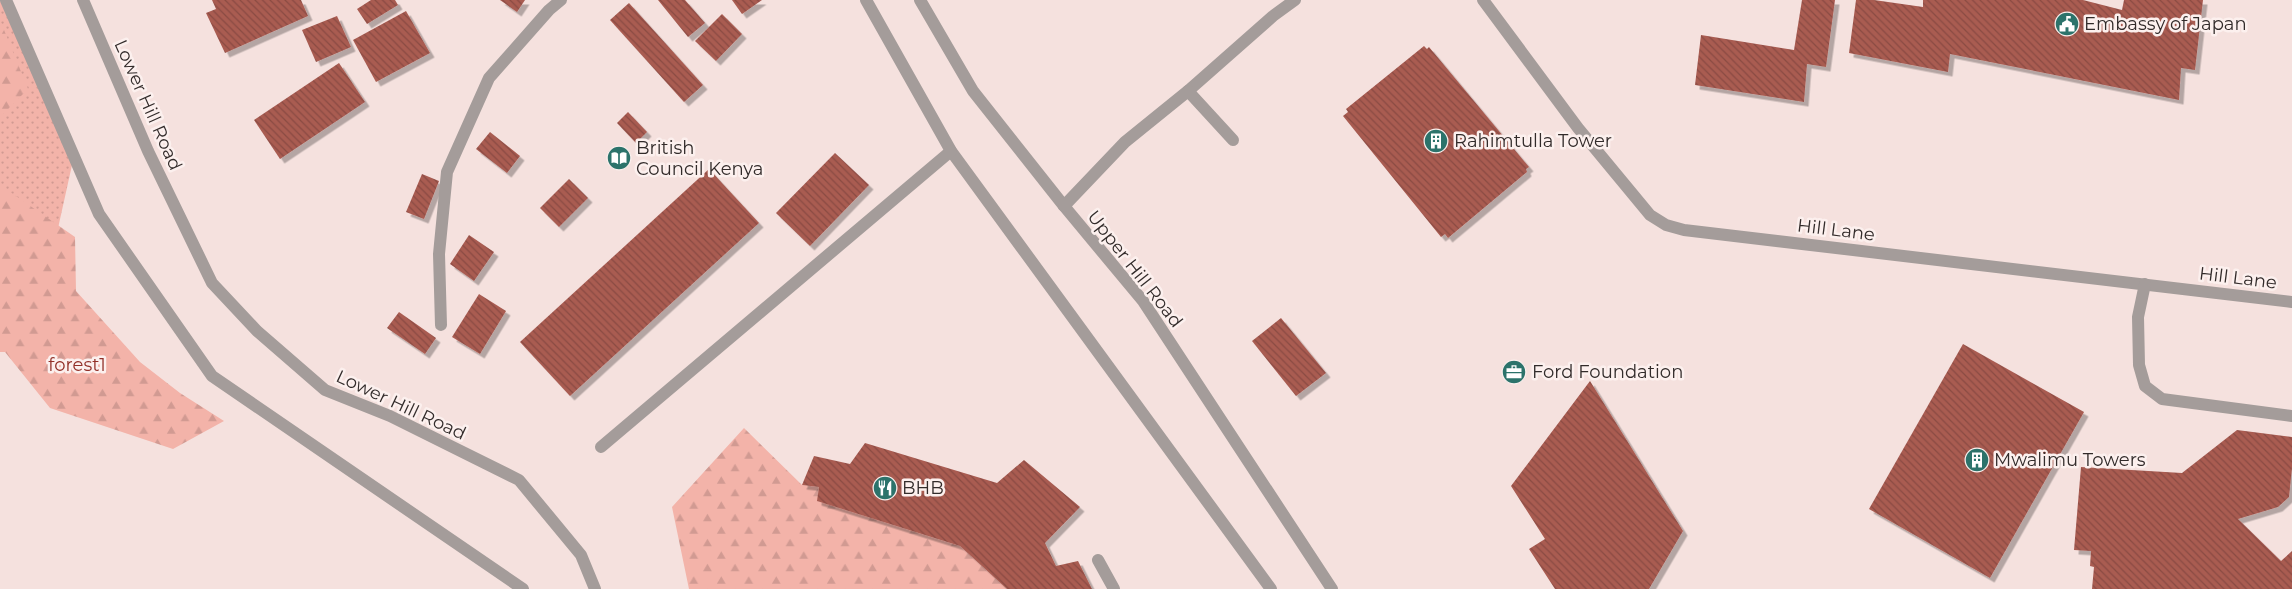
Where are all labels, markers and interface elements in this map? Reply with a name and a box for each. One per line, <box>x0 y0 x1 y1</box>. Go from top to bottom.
public building icon: Embassy of Japan <box>2054 11 2080 37</box>
place label: Embassy of Japan <box>2084 13 2247 35</box>
street label: Lower Hill Road <box>109 36 187 174</box>
building icon: Rahimtulla Tower <box>1423 128 1449 154</box>
place label: Rahimtulla Tower <box>1454 130 1612 152</box>
place label: British Council Kenya <box>636 137 763 180</box>
library icon: British Council Kenya <box>606 145 632 171</box>
street label: Upper Hill Road <box>1082 206 1188 332</box>
street label: Hill Lane <box>1796 214 1876 246</box>
street label: Hill Lane <box>2198 262 2278 294</box>
park label: forest1 <box>48 354 106 376</box>
office icon: Ford Foundation <box>1501 359 1527 385</box>
place label: Ford Foundation <box>1532 361 1683 383</box>
street label: Lower Hill Road <box>333 365 469 445</box>
building icon: Mwalimu Towers <box>1964 447 1990 473</box>
place label: Mwalimu Towers <box>1994 449 2146 471</box>
restaurant icon: BHB <box>872 475 898 501</box>
place label: BHB <box>902 477 944 499</box>

